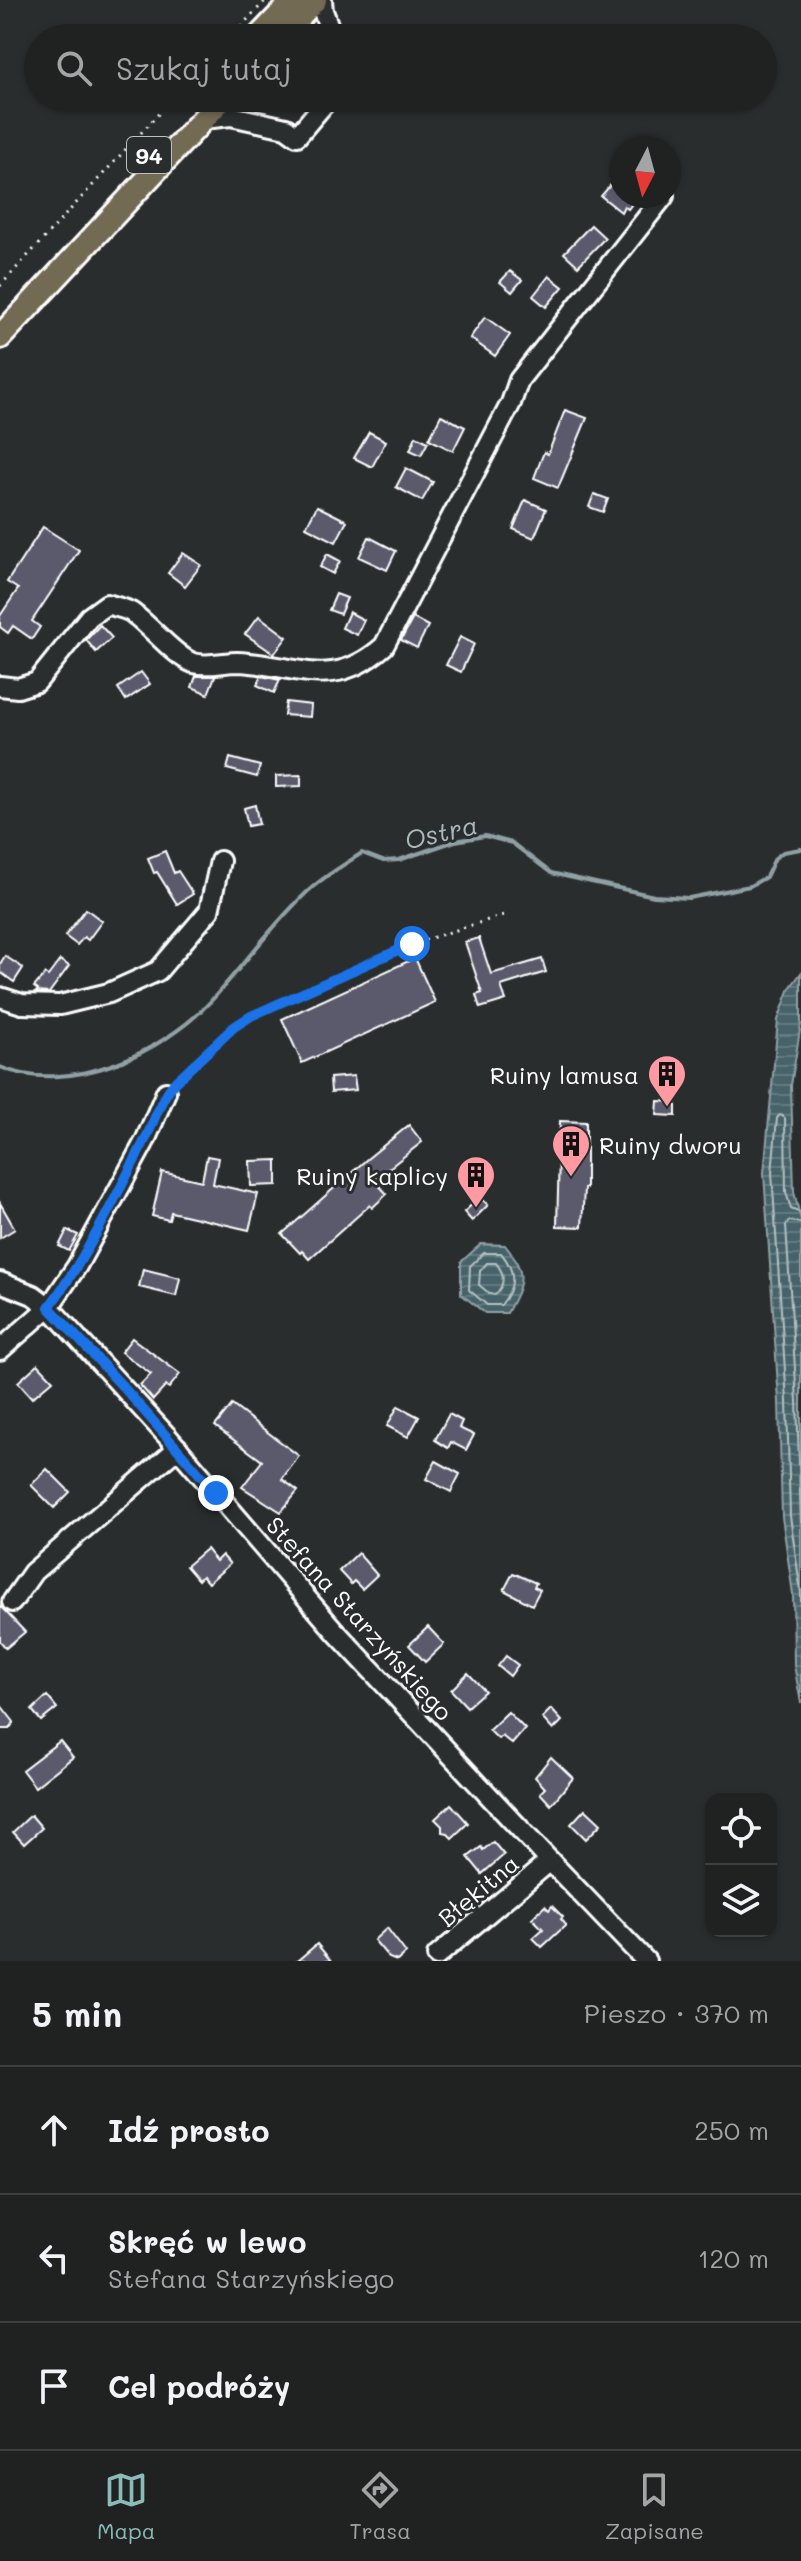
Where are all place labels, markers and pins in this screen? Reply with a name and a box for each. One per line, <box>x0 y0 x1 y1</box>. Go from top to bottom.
building icon: Ruiny lamusa <box>646 1053 688 1108</box>
place label: Ruiny lamusa <box>490 1059 639 1090</box>
building icon: Ruiny dworu <box>550 1123 592 1178</box>
place label: Ruiny dworu <box>599 1129 742 1160</box>
building icon: Ruiny kaplicy <box>455 1154 497 1209</box>
place label: Ruiny kaplicy <box>296 1160 448 1191</box>

